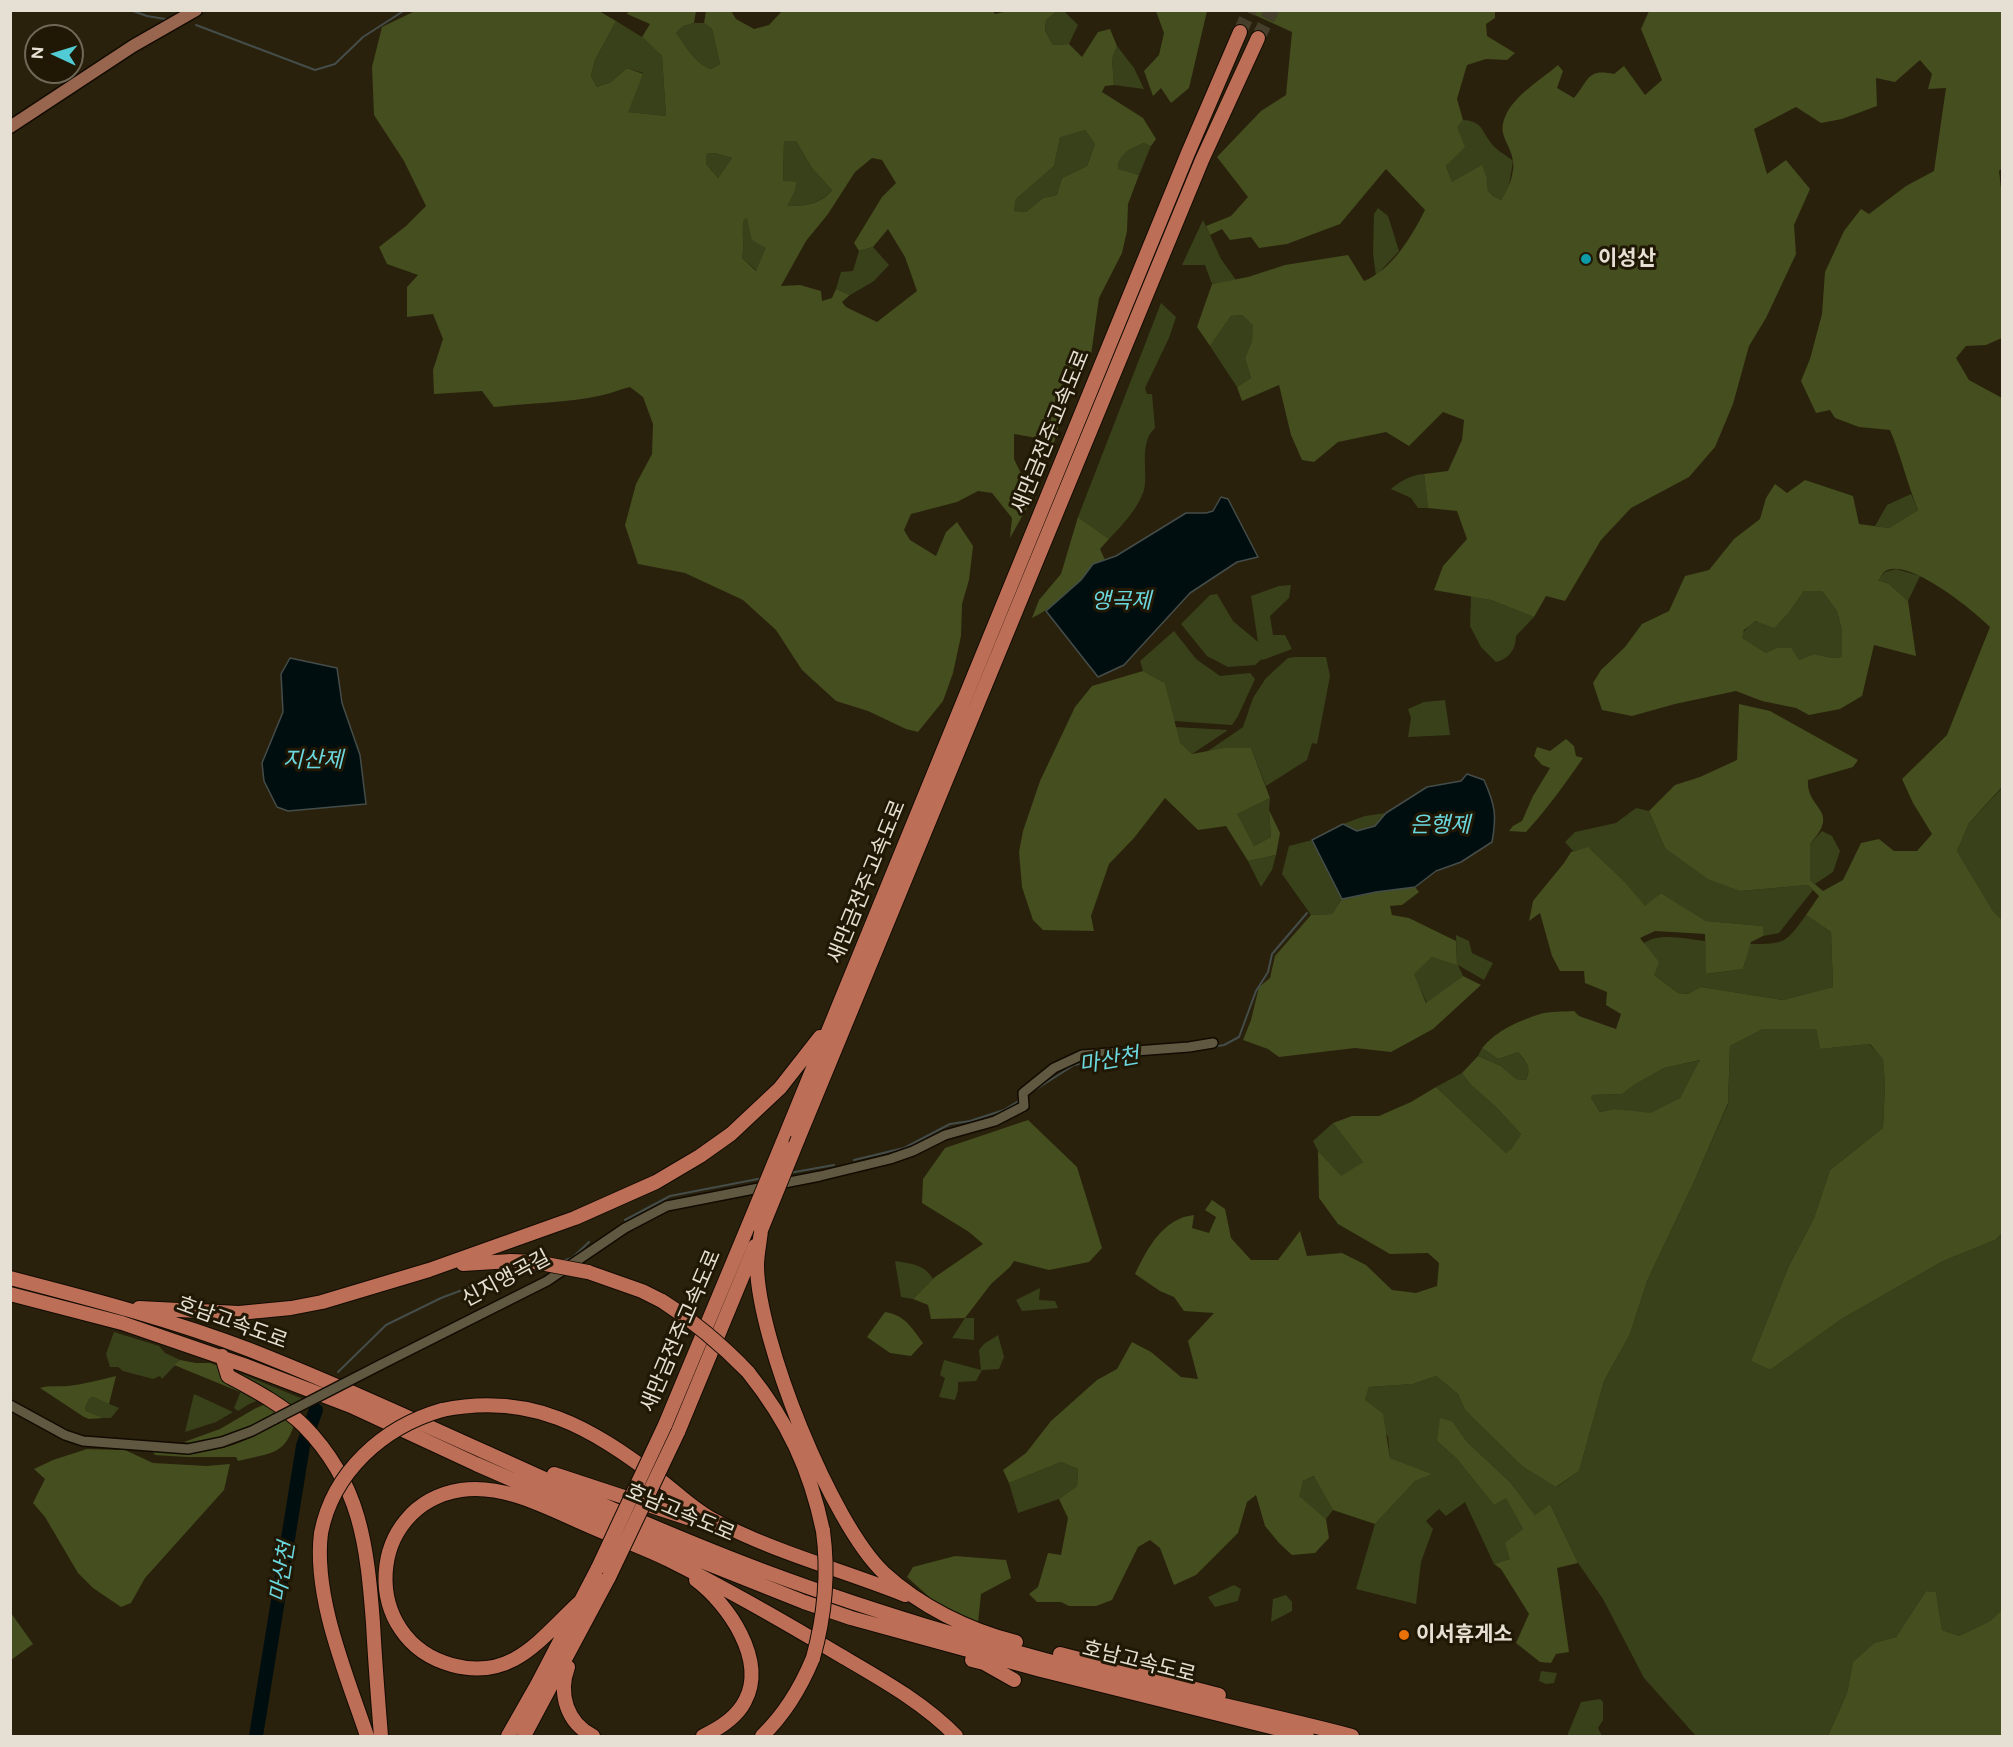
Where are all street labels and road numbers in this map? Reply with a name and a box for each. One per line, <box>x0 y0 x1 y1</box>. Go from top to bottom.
street label: 새만금전주고속도로 <box>1007 347 1095 517</box>
street label: 새만금전주고속도로 <box>823 797 911 967</box>
street label: 신지앵곡길 <box>457 1245 555 1313</box>
street label: 새만금전주고속도로 <box>635 1246 727 1416</box>
street label: 호남고속도로 <box>173 1291 291 1355</box>
street label: 호남고속도로 <box>622 1479 738 1547</box>
street label: 호남고속도로 <box>1080 1636 1198 1688</box>

